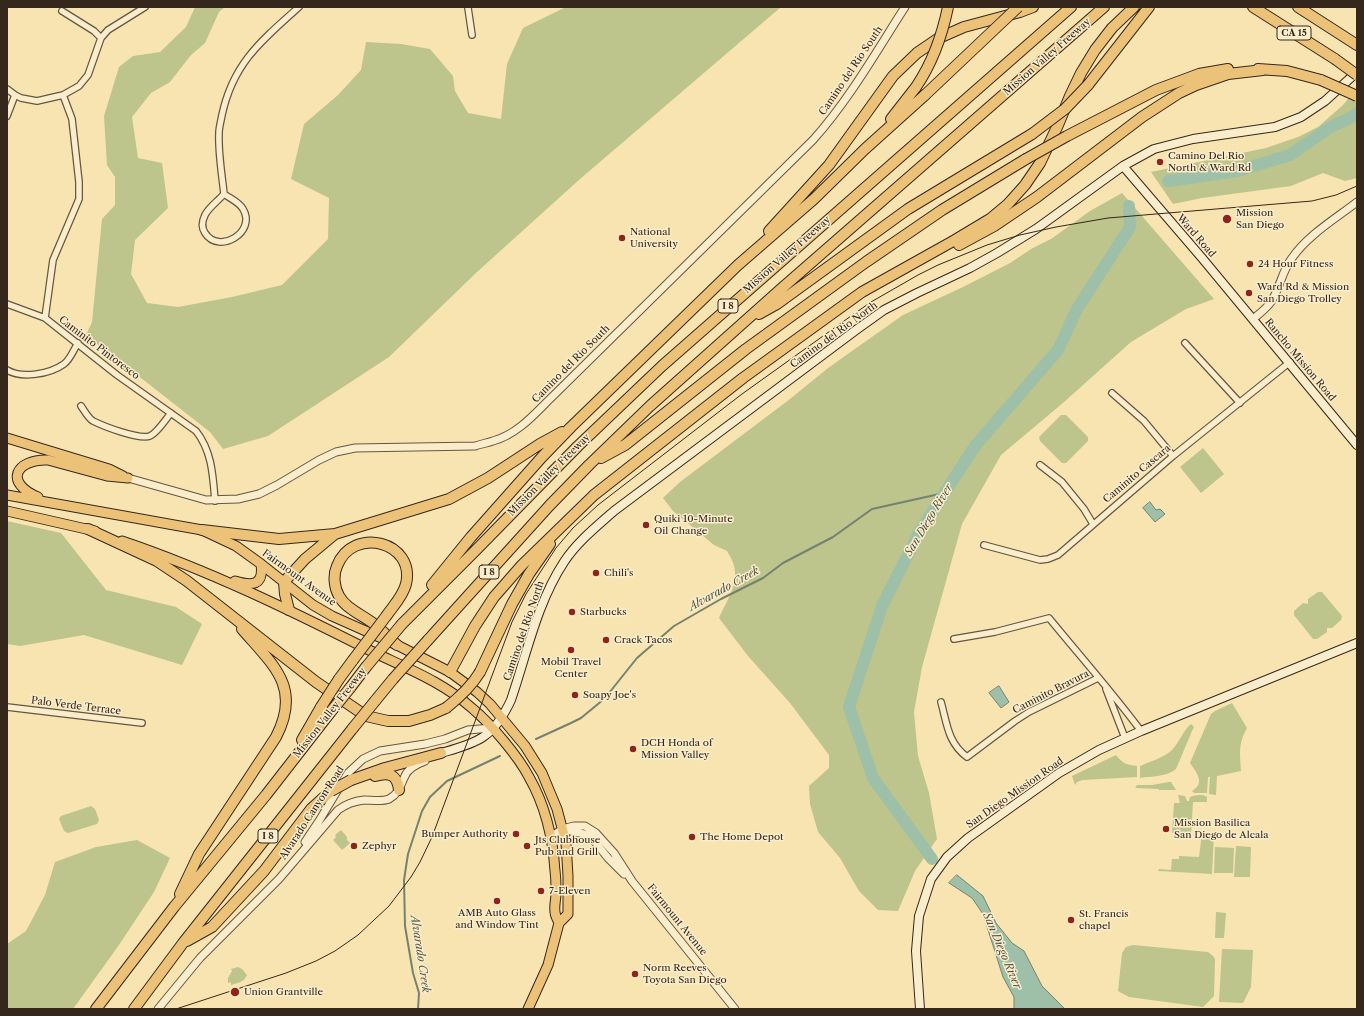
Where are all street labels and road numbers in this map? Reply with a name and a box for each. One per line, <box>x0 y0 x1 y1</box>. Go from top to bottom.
street label: Mission Valley Freeway <box>1001 16 1093 98</box>
street label: Camino del Rio South <box>817 24 885 118</box>
road number: CA 15 <box>1277 26 1311 40</box>
street label: Ward Road <box>1174 212 1218 260</box>
street label: Mission Valley Freeway <box>741 214 833 296</box>
road number: I 8 <box>718 299 738 313</box>
street label: Camino del Rio North <box>788 299 880 371</box>
street label: Caminito Pintoresco <box>56 314 142 382</box>
street label: Rancho Mission Road <box>1262 316 1338 404</box>
street label: Camino del Rio South <box>530 323 612 405</box>
street label: Mission Valley Freeway <box>505 431 593 519</box>
street label: Caminito Cascara <box>1101 442 1173 506</box>
street label: Fairmount Avenue <box>260 547 338 609</box>
road number: I 8 <box>479 565 499 579</box>
street label: Camino del Rio North <box>501 579 547 683</box>
street label: Mission Valley Freeway <box>291 665 369 761</box>
street label: Caminito Bravura <box>1011 668 1091 716</box>
street label: Palo Verde Terrace <box>30 695 122 717</box>
street label: San Diego Mission Road <box>964 755 1066 831</box>
street label: Alvarado Canyon Road <box>277 764 347 862</box>
road number: I 8 <box>258 829 278 843</box>
street label: Fairmount Avenue <box>645 882 709 958</box>

